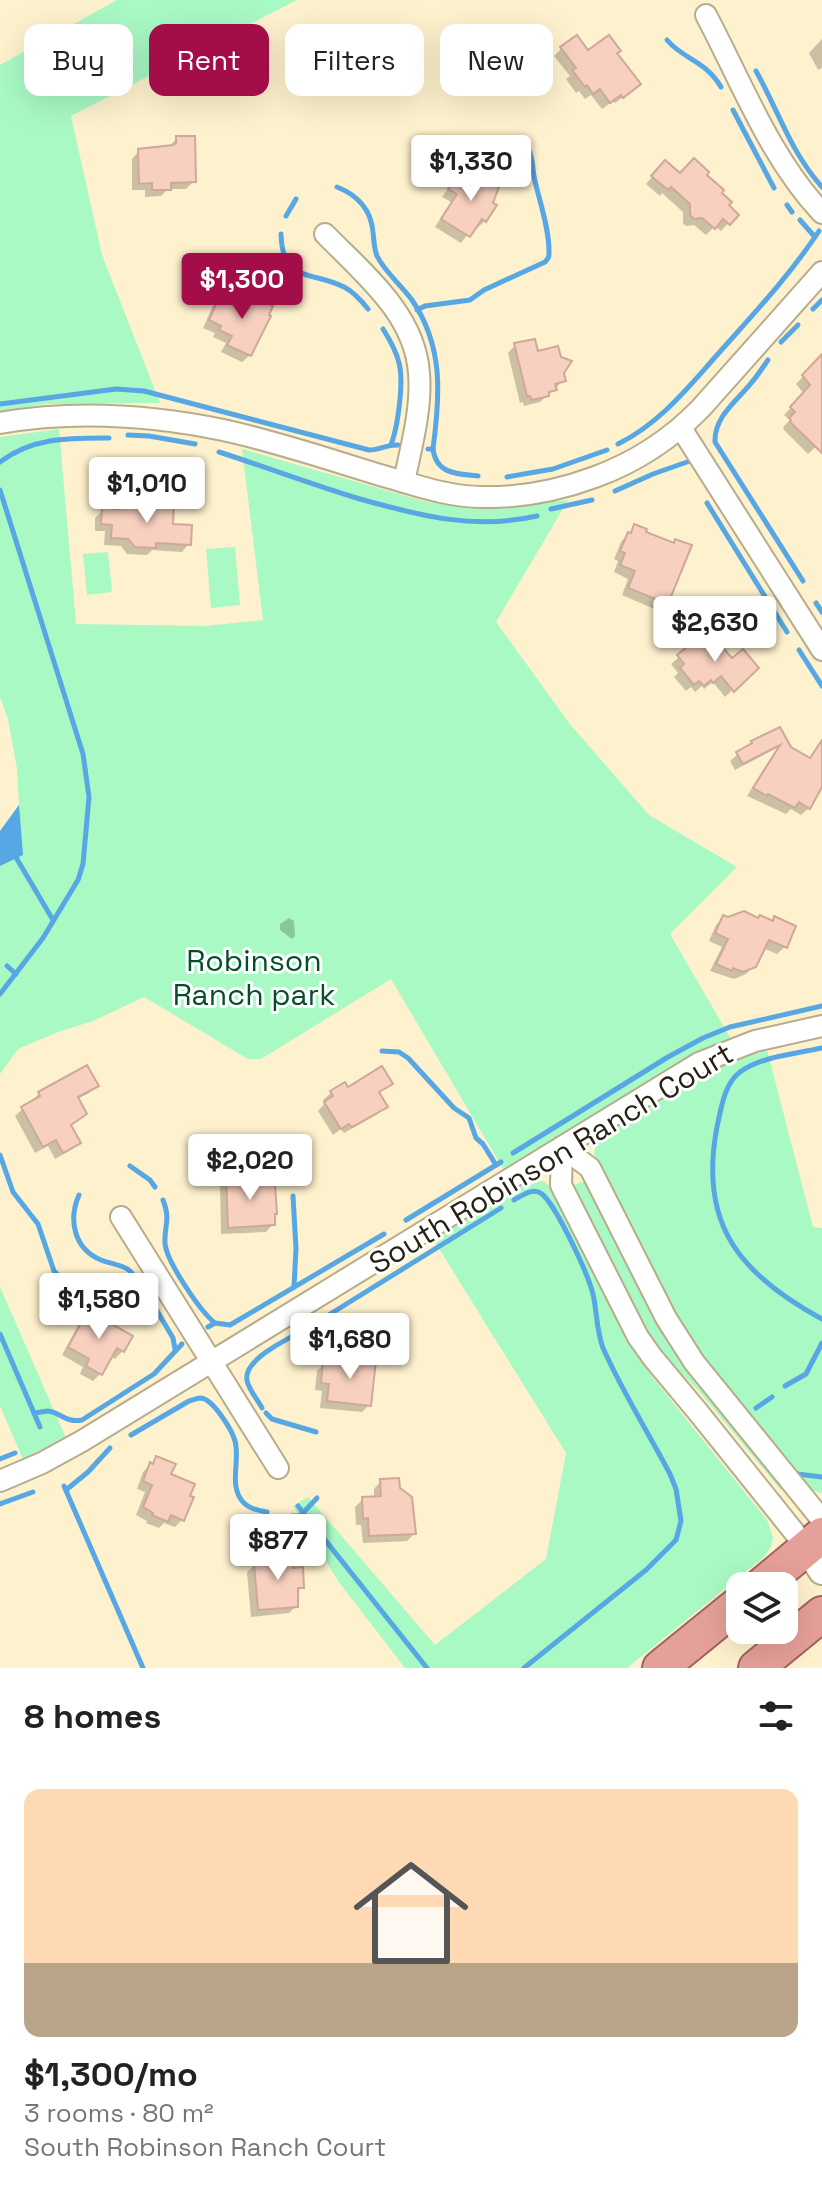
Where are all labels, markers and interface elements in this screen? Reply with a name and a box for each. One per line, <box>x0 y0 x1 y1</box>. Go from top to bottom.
chip: Buy <box>24 24 133 96</box>
chip: Rent <box>149 24 269 96</box>
chip: Filters <box>285 24 424 96</box>
chip: New <box>440 24 553 96</box>
pin: $1,330 <box>406 135 536 203</box>
text: $1,330 <box>429 144 513 178</box>
pin: $1,300 <box>177 253 307 321</box>
text: $1,300 <box>200 262 284 296</box>
pin: $1,010 <box>82 457 212 525</box>
text: $1,010 <box>107 466 187 500</box>
pin: $2,630 <box>650 596 780 664</box>
text: $2,630 <box>671 605 759 639</box>
park label: Robinson Ranch park <box>173 941 335 1014</box>
street label: South Robinson Ranch Court <box>362 1034 740 1282</box>
pin: $2,020 <box>185 1134 315 1202</box>
text: $2,020 <box>206 1143 294 1177</box>
pin: $1,580 <box>34 1273 164 1341</box>
text: $1,580 <box>57 1282 141 1316</box>
pin: $1,680 <box>285 1313 415 1381</box>
text: $1,680 <box>308 1322 392 1356</box>
pin: $877 <box>231 1514 325 1582</box>
text: $877 <box>248 1523 308 1557</box>
map controls <box>726 1572 798 1644</box>
button: layers <box>726 1572 798 1644</box>
icon: filters <box>754 1694 798 1738</box>
text: 8 homes <box>24 1695 161 1738</box>
icon: home <box>339 1841 483 1985</box>
text: $1,300/mo <box>24 2053 198 2096</box>
text: 3 rooms · 80 m² <box>24 2096 214 2130</box>
text: South Robinson Ranch Court <box>24 2130 386 2164</box>

